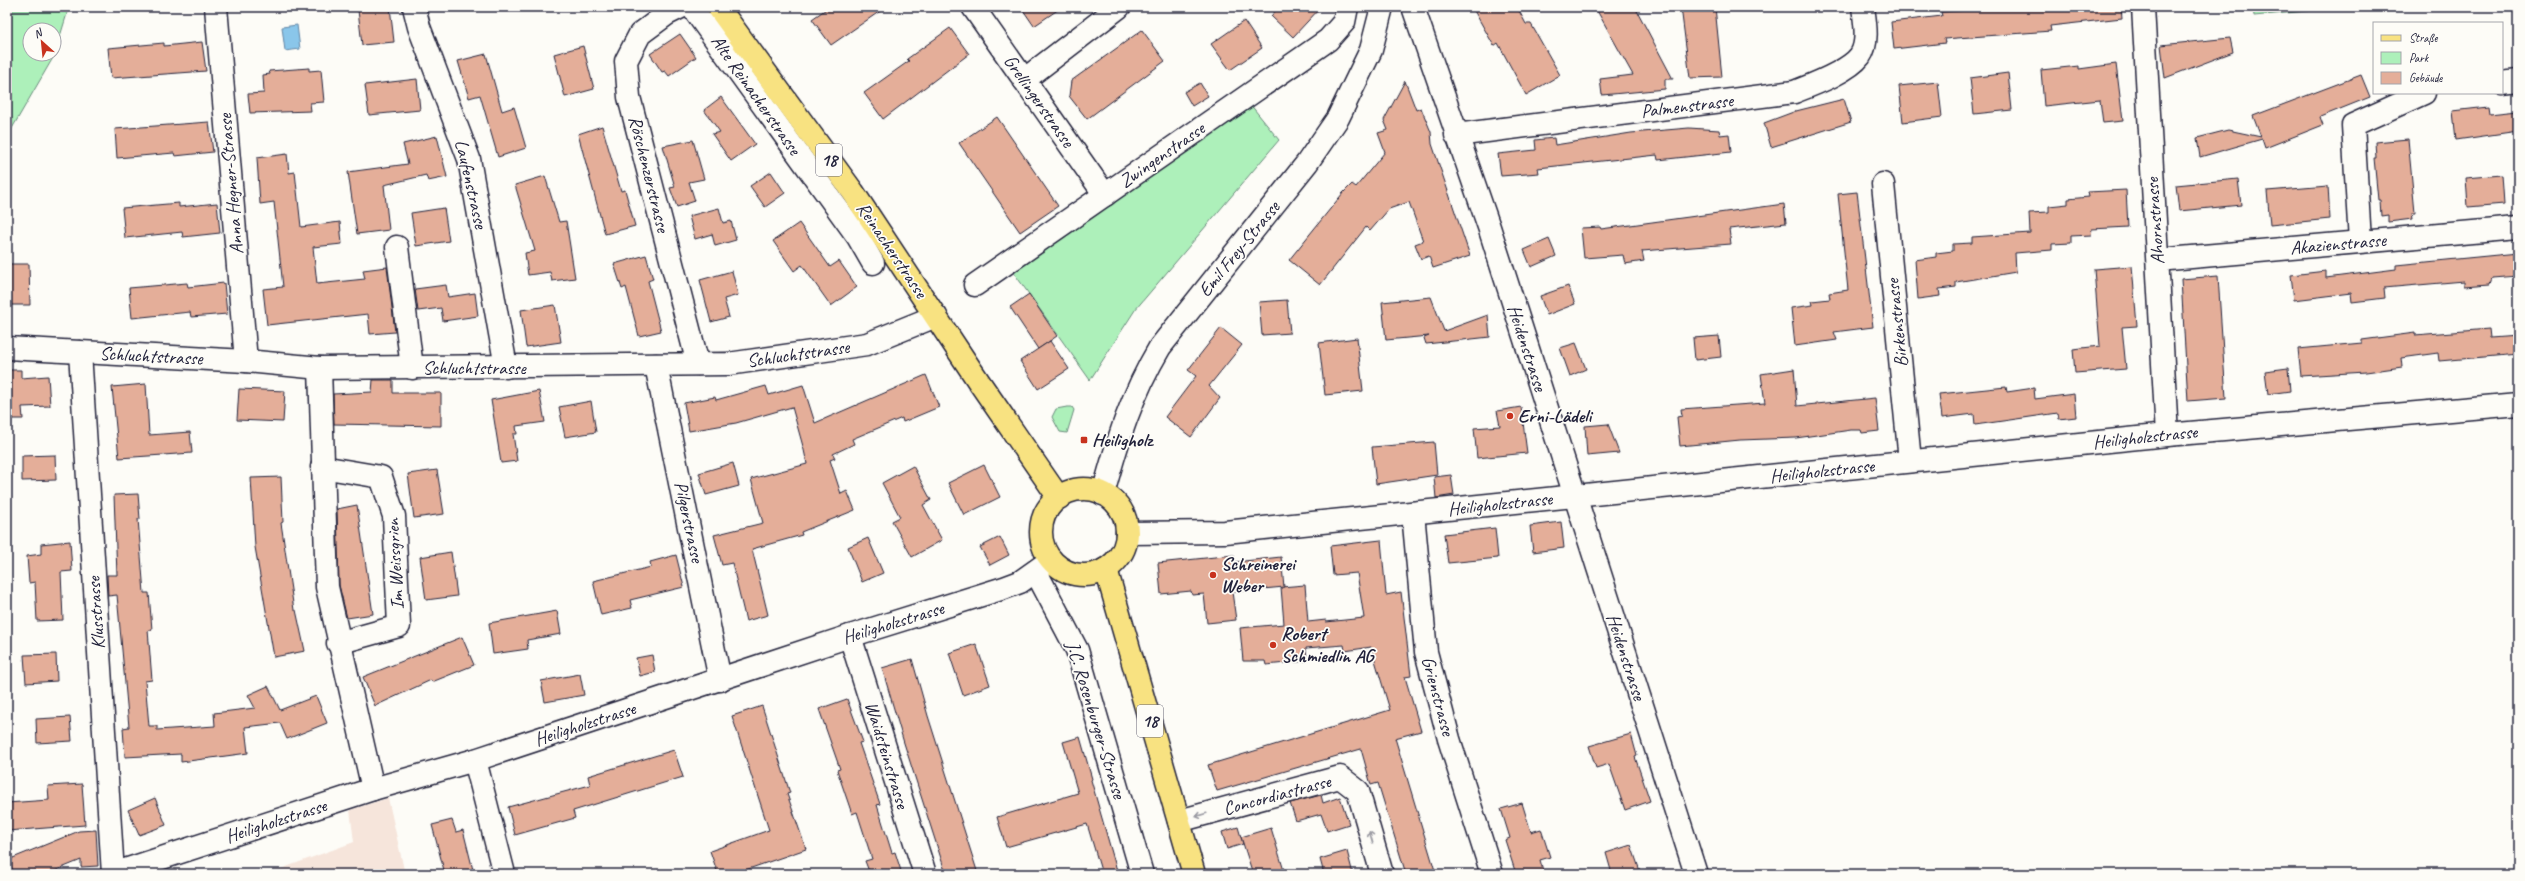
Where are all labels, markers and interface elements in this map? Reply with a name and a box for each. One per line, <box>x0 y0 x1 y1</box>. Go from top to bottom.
north arrow <box>22 22 62 62</box>
legend <box>2373 22 2503 94</box>
text: N <box>31 24 46 41</box>
street label: Alte Reinacherstrasse <box>706 30 807 161</box>
text: Straße <box>2409 30 2438 46</box>
street label: Grellingerstrasse <box>998 50 1081 153</box>
text: Park <box>2409 50 2430 66</box>
text: Gebäude <box>2409 70 2443 86</box>
street label: Palmenstrasse <box>1640 88 1736 124</box>
street label: Anna Hegner-Strasse <box>213 111 249 255</box>
street label: Röschenzerstrasse <box>623 113 675 236</box>
street label: Zwingenstrasse <box>1114 116 1211 193</box>
street label: Laufenstrasse <box>449 137 493 233</box>
road number: 18 <box>816 144 842 176</box>
street label: Ahornstrasse <box>2140 175 2170 265</box>
street label: Emil Frey-Strasse <box>1193 195 1286 302</box>
street label: Reinacherstrasse <box>851 197 934 304</box>
street label: Akazienstrasse <box>2289 228 2389 260</box>
street label: Birkenstrasse <box>1880 276 1914 368</box>
street label: Heidenstrasse <box>1502 302 1553 396</box>
street label: Schluchtstrasse <box>745 335 853 373</box>
street label: Schluchtstrasse <box>99 341 205 371</box>
street label: Schluchtstrasse <box>422 356 527 380</box>
place label: Erni-Lädeli <box>1518 404 1593 428</box>
marker: Erni-Lädeli <box>1505 411 1515 421</box>
street label: Heiligholzstrasse <box>2092 419 2200 454</box>
place label: Heiligholz <box>1092 428 1154 452</box>
marker: Heiligholz <box>1079 435 1089 445</box>
street label: Heiligholzstrasse <box>1769 453 1877 488</box>
street label: Pilgerstrasse <box>669 479 710 566</box>
street label: Heiligholzstrasse <box>1447 486 1555 521</box>
street label: Im Weissgrien <box>381 516 409 610</box>
place label: Schreinerei Weber <box>1221 552 1297 598</box>
marker: Schreinerei Weber <box>1208 570 1218 580</box>
street label: Klusstrasse <box>81 574 111 650</box>
street label: Heiligholzstrasse <box>839 596 948 650</box>
street label: Heidenstrasse <box>1601 611 1652 705</box>
place label: Robert Schmiedlin AG <box>1281 622 1376 668</box>
street label: J.C. Rosenburger-Strasse <box>1060 638 1132 803</box>
marker: Robert Schmiedlin AG <box>1268 640 1278 650</box>
street label: Grienstrasse <box>1416 654 1461 740</box>
street label: Heiligholzstrasse <box>531 696 640 752</box>
street label: Waidsteinstrasse <box>859 699 915 813</box>
road number: 18 <box>1137 705 1163 737</box>
street label: Concordiastrasse <box>1221 769 1335 821</box>
street label: Heiligholzstrasse <box>222 793 331 849</box>
one-way arrow <box>1195 812 1208 819</box>
one-way arrow <box>1367 830 1374 843</box>

